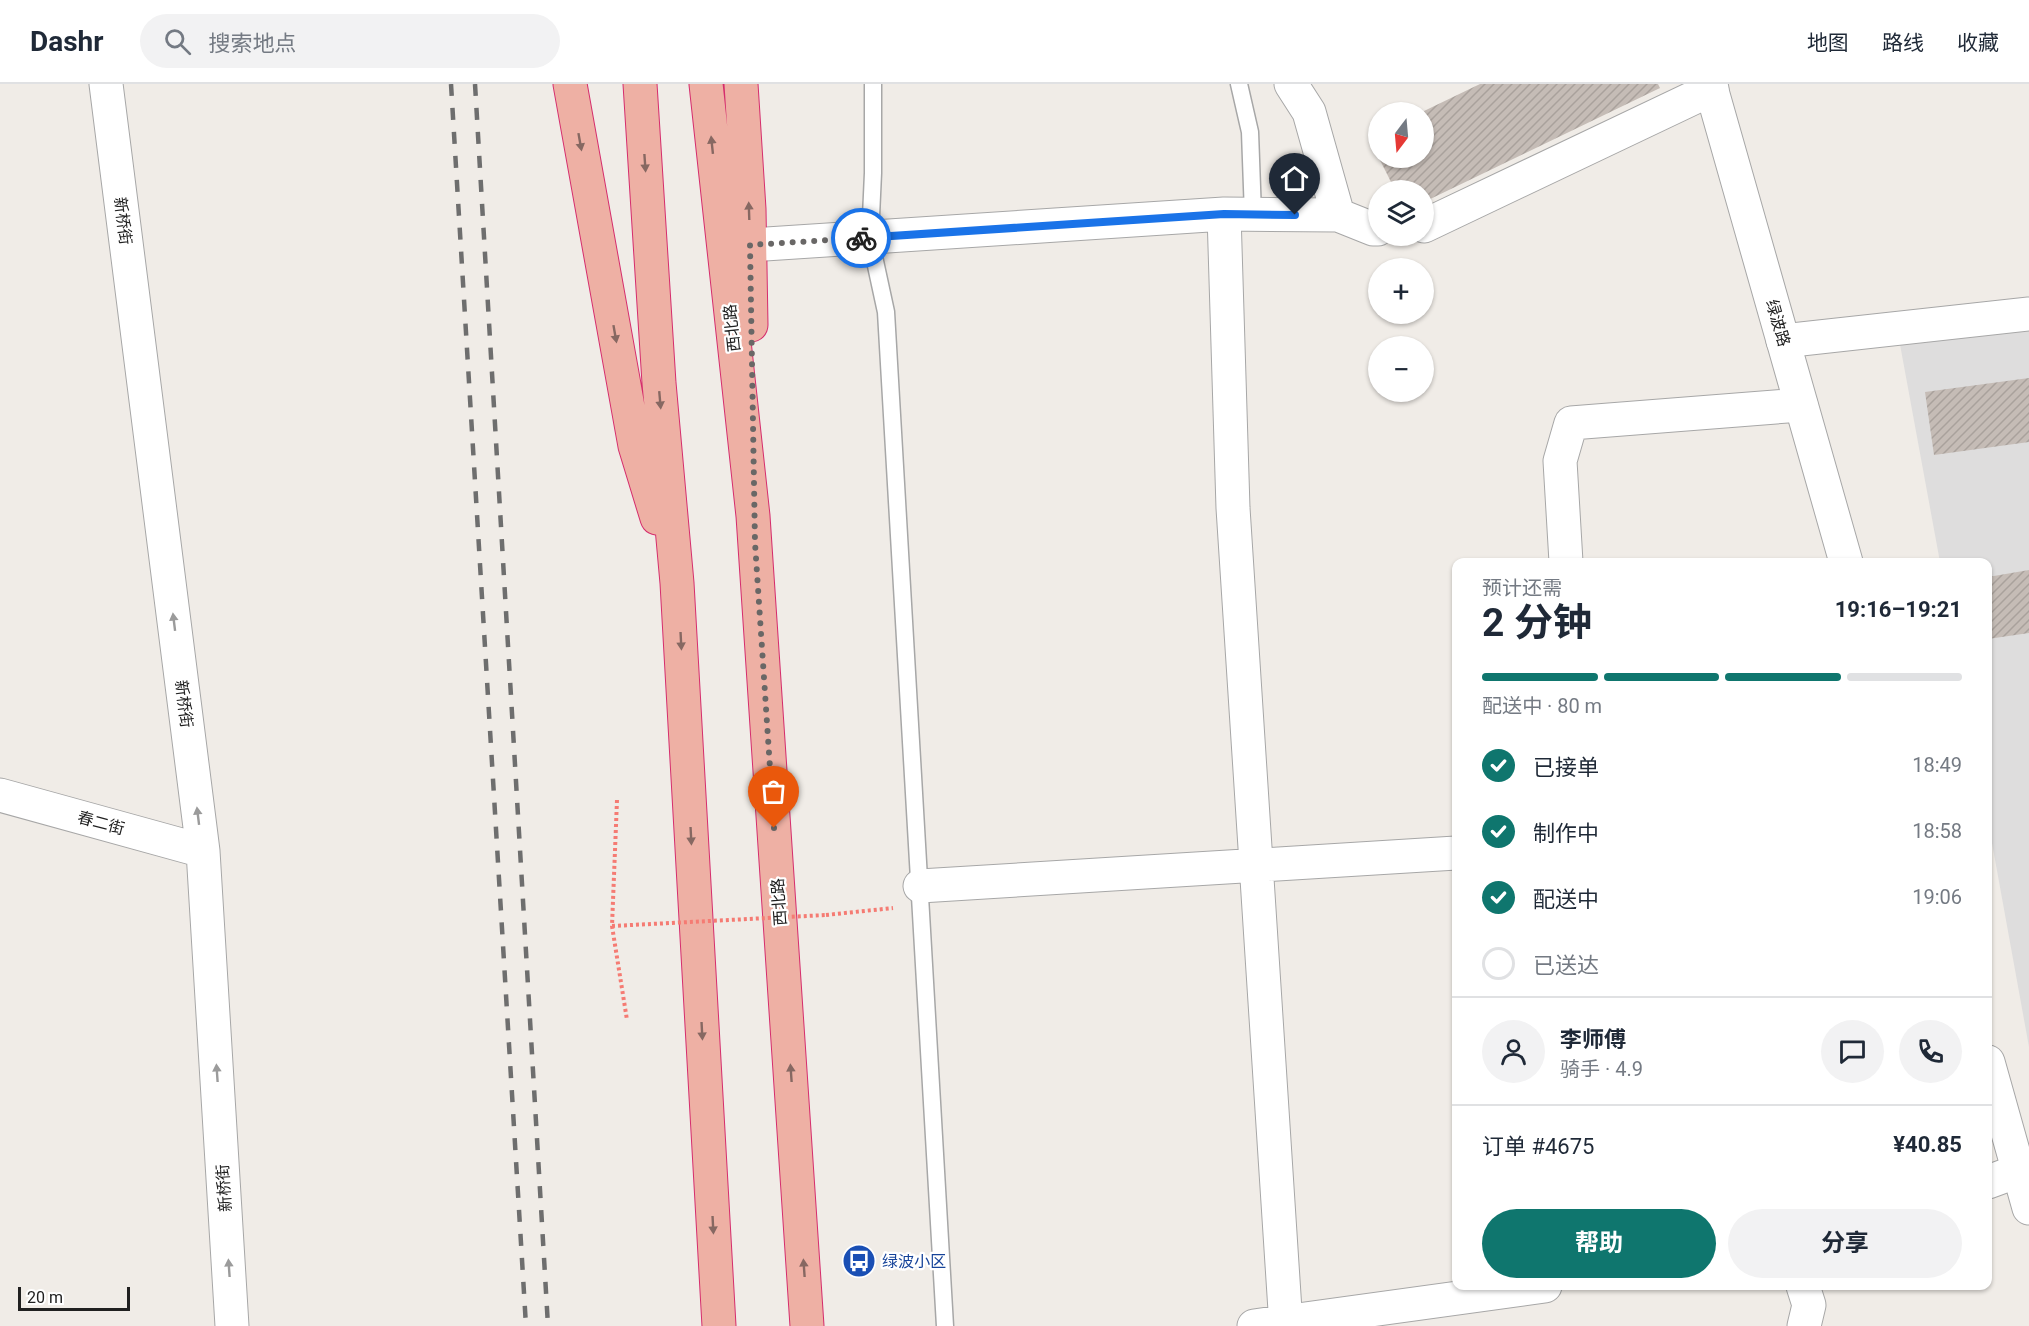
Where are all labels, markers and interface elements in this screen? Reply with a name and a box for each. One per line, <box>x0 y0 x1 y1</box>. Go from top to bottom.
search box <box>140 14 560 68</box>
text: Dashr <box>30 25 104 58</box>
icon: search <box>161 25 194 58</box>
text: 搜索地点 <box>209 31 297 56</box>
text: 地图 <box>1807 31 1849 55</box>
text: 路线 <box>1882 31 1924 55</box>
text: 收藏 <box>1957 31 1999 55</box>
north arrow <box>1368 102 1434 168</box>
map controls <box>1368 102 1434 402</box>
one-way arrow <box>576 132 585 151</box>
one-way arrow <box>707 136 717 155</box>
pin <box>1269 153 1320 215</box>
one-way arrow <box>640 154 650 173</box>
icon: home <box>1278 162 1311 195</box>
button: layers <box>1368 180 1434 246</box>
street label: 新桥街 <box>111 196 135 246</box>
one-way arrow <box>744 202 754 221</box>
courier <box>831 208 891 268</box>
icon: bike <box>845 222 878 255</box>
button: + <box>1368 258 1434 324</box>
street label: 绿波路 <box>1762 297 1794 349</box>
street label: 西北路 <box>720 303 744 353</box>
one-way arrow <box>611 324 620 343</box>
button: − <box>1368 336 1434 402</box>
one-way arrow <box>655 390 665 409</box>
text: 预计还需 <box>1482 576 1562 600</box>
text: 19:16–19:21 <box>1835 597 1962 622</box>
text: 2 分钟 <box>1482 600 1592 646</box>
one-way arrow <box>169 613 178 632</box>
one-way arrow <box>676 632 685 651</box>
street label: 新桥街 <box>172 679 196 729</box>
text: 配送中 · 80 m <box>1482 694 1602 718</box>
icon: check <box>1482 749 1515 782</box>
text: 18:49 <box>1912 753 1962 777</box>
text: 已接单 <box>1533 755 1599 780</box>
pin <box>748 766 799 828</box>
icon: bag <box>757 775 790 808</box>
one-way arrow <box>194 806 203 825</box>
street label: 春二街 <box>75 808 127 838</box>
icon: check <box>1482 815 1515 848</box>
text: 18:58 <box>1912 819 1962 843</box>
text: 制作中 <box>1533 821 1599 846</box>
one-way arrow <box>687 826 696 845</box>
street label: 西北路 <box>768 877 790 927</box>
icon: check <box>1482 881 1515 914</box>
text: 19:06 <box>1912 885 1962 909</box>
text: 配送中 <box>1533 887 1599 912</box>
text: 已送达 <box>1533 953 1599 978</box>
button: person <box>1482 1020 1545 1083</box>
button: chat <box>1821 1020 1884 1083</box>
button: phone <box>1899 1020 1962 1083</box>
one-way arrow <box>698 1021 707 1040</box>
text: 李师傅 <box>1560 1027 1626 1052</box>
text: 骑手 · 4.9 <box>1560 1057 1643 1081</box>
one-way arrow <box>212 1063 221 1082</box>
one-way arrow <box>786 1064 795 1083</box>
text: ¥40.85 <box>1893 1132 1962 1157</box>
text: 订单 #4675 <box>1482 1134 1594 1159</box>
street label: 新桥街 <box>213 1163 235 1213</box>
button: 帮助 <box>1482 1209 1716 1278</box>
button: 分享 <box>1728 1209 1962 1278</box>
one-way arrow <box>709 1216 718 1235</box>
bus stop icon: 绿波小区 <box>841 1243 877 1279</box>
place label: 绿波小区 <box>882 1252 946 1271</box>
one-way arrow <box>224 1258 233 1277</box>
one-way arrow <box>799 1258 808 1277</box>
scale bar <box>18 1284 130 1312</box>
text: 20 m <box>27 1288 63 1307</box>

